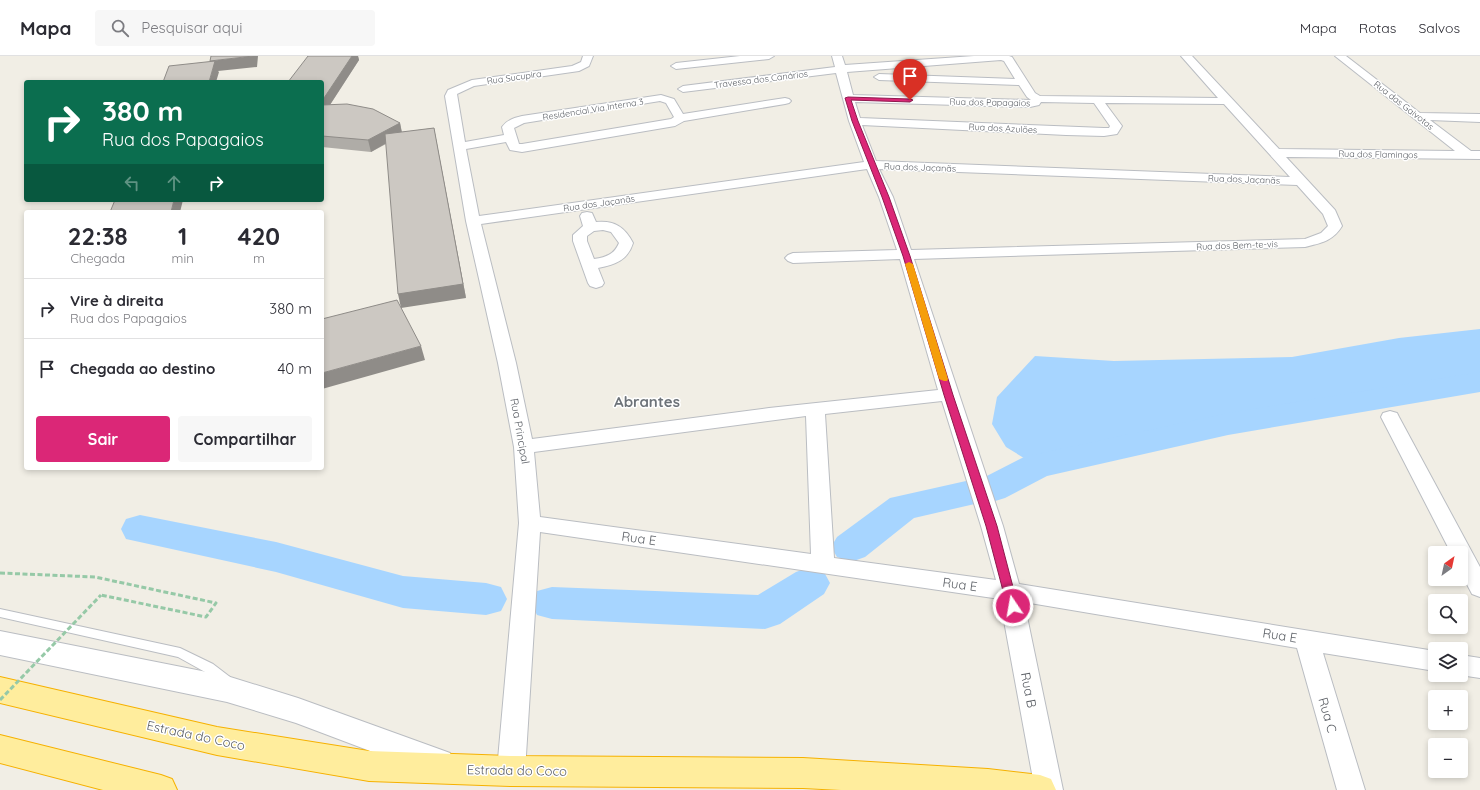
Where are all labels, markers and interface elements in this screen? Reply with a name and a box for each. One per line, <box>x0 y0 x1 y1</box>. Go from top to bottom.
search box <box>95 10 375 46</box>
text: Mapa <box>20 16 71 40</box>
icon: search <box>109 17 131 39</box>
text: Pesquisar aqui <box>141 18 243 37</box>
text: Mapa <box>1300 19 1337 37</box>
text: Rotas <box>1359 19 1396 37</box>
text: Salvos <box>1418 19 1460 37</box>
pin <box>893 59 927 100</box>
icon: arrive <box>899 65 921 87</box>
street label: Rua Sucupira <box>486 68 542 86</box>
street label: Travessa dos Canários <box>713 68 809 90</box>
street label: Rua das Gaivotas <box>1372 78 1436 132</box>
text: 380 m <box>102 93 183 128</box>
icon: right <box>36 96 88 148</box>
street label: Residencial Via Interna 3 <box>542 96 645 122</box>
street label: Rua dos Papagaios <box>949 96 1031 108</box>
street label: Rua dos Azulões <box>968 121 1038 135</box>
text: Rua dos Papagaios <box>102 128 264 151</box>
street label: Rua dos Flamingos <box>1338 148 1418 160</box>
street label: Rua dos Jaçanãs <box>884 160 956 174</box>
icon: left <box>121 172 143 194</box>
icon: ahead <box>163 172 185 194</box>
icon: right <box>205 172 227 194</box>
street label: Rua dos Jaçanãs <box>1208 172 1280 186</box>
street label: Rua dos Jaçanãs <box>563 193 635 213</box>
text: 22:38 <box>68 221 128 251</box>
text: 1 <box>178 221 187 251</box>
text: 420 <box>238 221 280 251</box>
street label: Rua dos Bem-te-vis <box>1196 238 1278 252</box>
text: Chegada <box>70 250 125 266</box>
text: min <box>172 250 194 266</box>
text: m <box>253 250 265 266</box>
text: Vire à direita <box>70 291 164 310</box>
icon: right <box>36 298 58 320</box>
text: 380 m <box>269 299 312 318</box>
text: Rua dos Papagaios <box>70 310 187 326</box>
icon: arrive <box>36 358 58 380</box>
text: Chegada ao destino <box>70 359 215 378</box>
text: 40 m <box>277 359 312 378</box>
district label: Abrantes <box>614 392 680 411</box>
street label: Rua Principal <box>507 397 533 465</box>
button: Sair <box>36 416 170 462</box>
button: Compartilhar <box>178 416 312 462</box>
street label: Rua E <box>621 528 657 548</box>
north arrow <box>1428 546 1468 586</box>
map controls <box>1428 546 1468 778</box>
street label: Rua E <box>942 574 978 594</box>
position arrow <box>992 585 1034 627</box>
button: search <box>1428 594 1468 634</box>
street label: Rua E <box>1262 624 1298 646</box>
button: layers <box>1428 642 1468 682</box>
street label: Rua B <box>1018 671 1040 709</box>
button: + <box>1428 690 1468 730</box>
street label: Rua C <box>1315 696 1341 735</box>
street label: Estrada do Coco <box>145 717 247 753</box>
button: − <box>1428 738 1468 778</box>
street label: Estrada do Coco <box>467 761 567 779</box>

